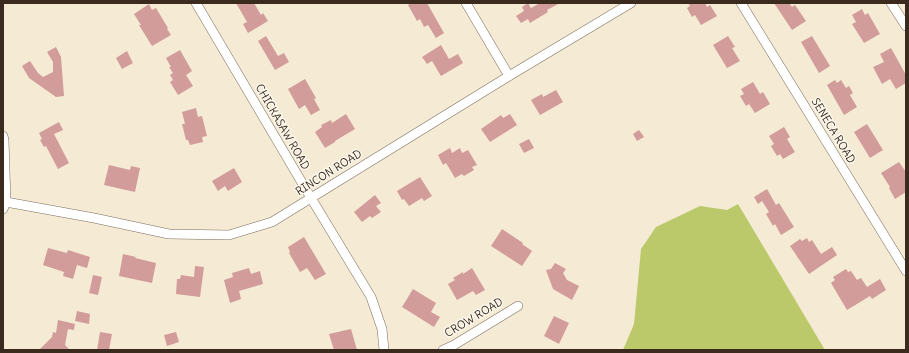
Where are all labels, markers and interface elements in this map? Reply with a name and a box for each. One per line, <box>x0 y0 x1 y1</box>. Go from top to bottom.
street label: CHICKASAW ROAD <box>252 82 312 172</box>
street label: SENECA ROAD <box>808 96 858 166</box>
street label: RINCON ROAD <box>294 147 364 199</box>
street label: CROW ROAD <box>442 295 506 341</box>

